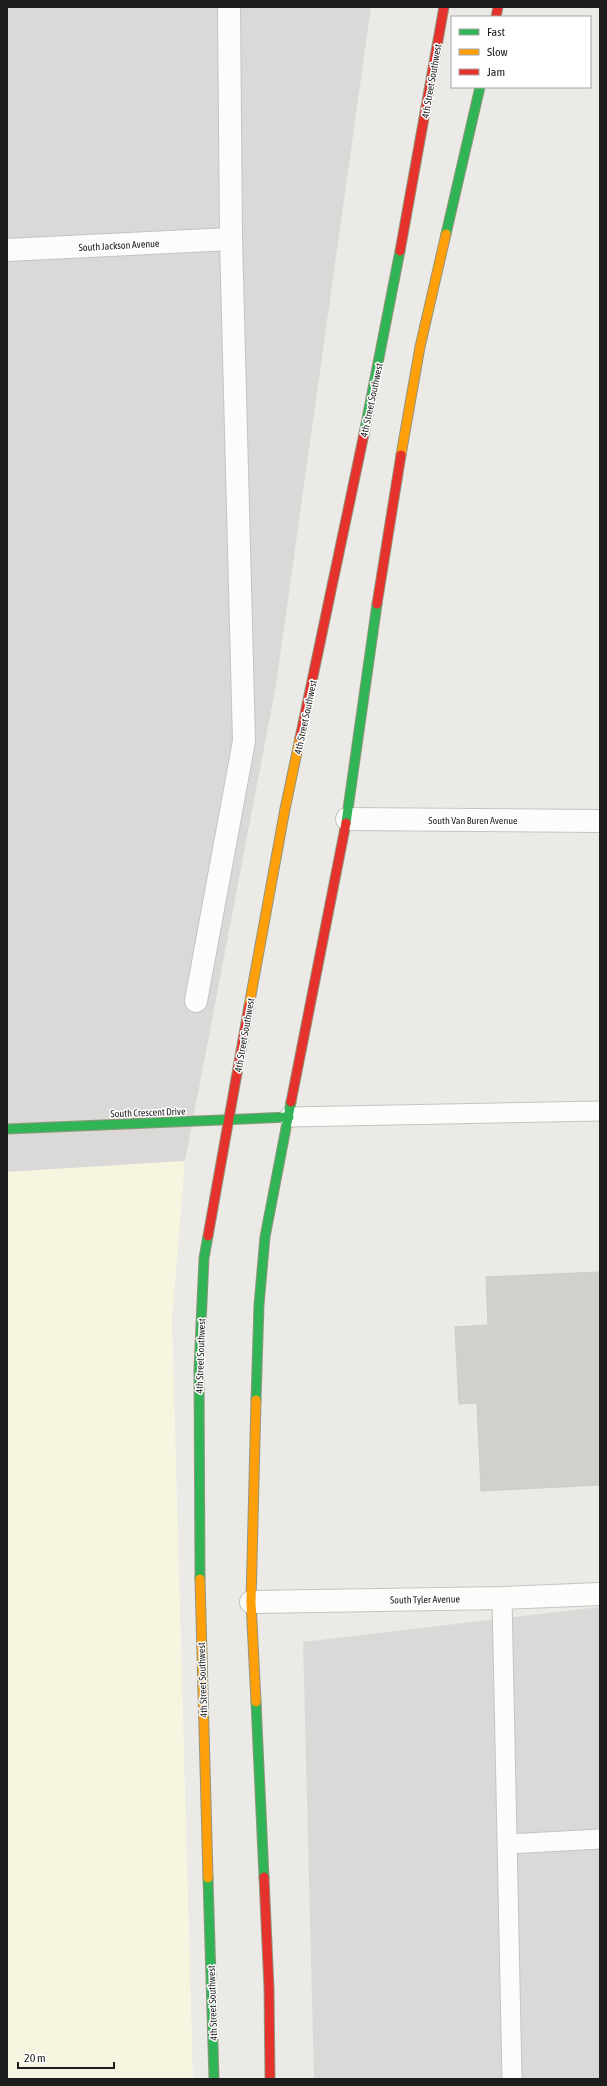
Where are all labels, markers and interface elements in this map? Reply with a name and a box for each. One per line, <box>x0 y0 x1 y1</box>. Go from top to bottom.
legend <box>451 16 591 88</box>
text: Fast <box>487 25 505 39</box>
street label: 4th Street Southwest <box>420 43 443 119</box>
text: Slow <box>487 45 508 59</box>
text: Jam <box>487 65 505 79</box>
street label: South Jackson Avenue <box>78 238 160 253</box>
street label: 4th Street Southwest <box>358 362 385 438</box>
street label: 4th Street Southwest <box>292 679 319 755</box>
street label: South Van Buren Avenue <box>428 815 518 826</box>
street label: 4th Street Southwest <box>233 997 256 1073</box>
street label: South Crescent Drive <box>110 1106 186 1119</box>
street label: 4th Street Southwest <box>194 1318 207 1394</box>
street label: South Tyler Avenue <box>390 1593 461 1606</box>
street label: 4th Street Southwest <box>196 1642 209 1718</box>
street label: 4th Street Southwest <box>206 1965 219 2041</box>
scale bar <box>18 2044 114 2070</box>
text: 20 m <box>24 2051 46 2065</box>

